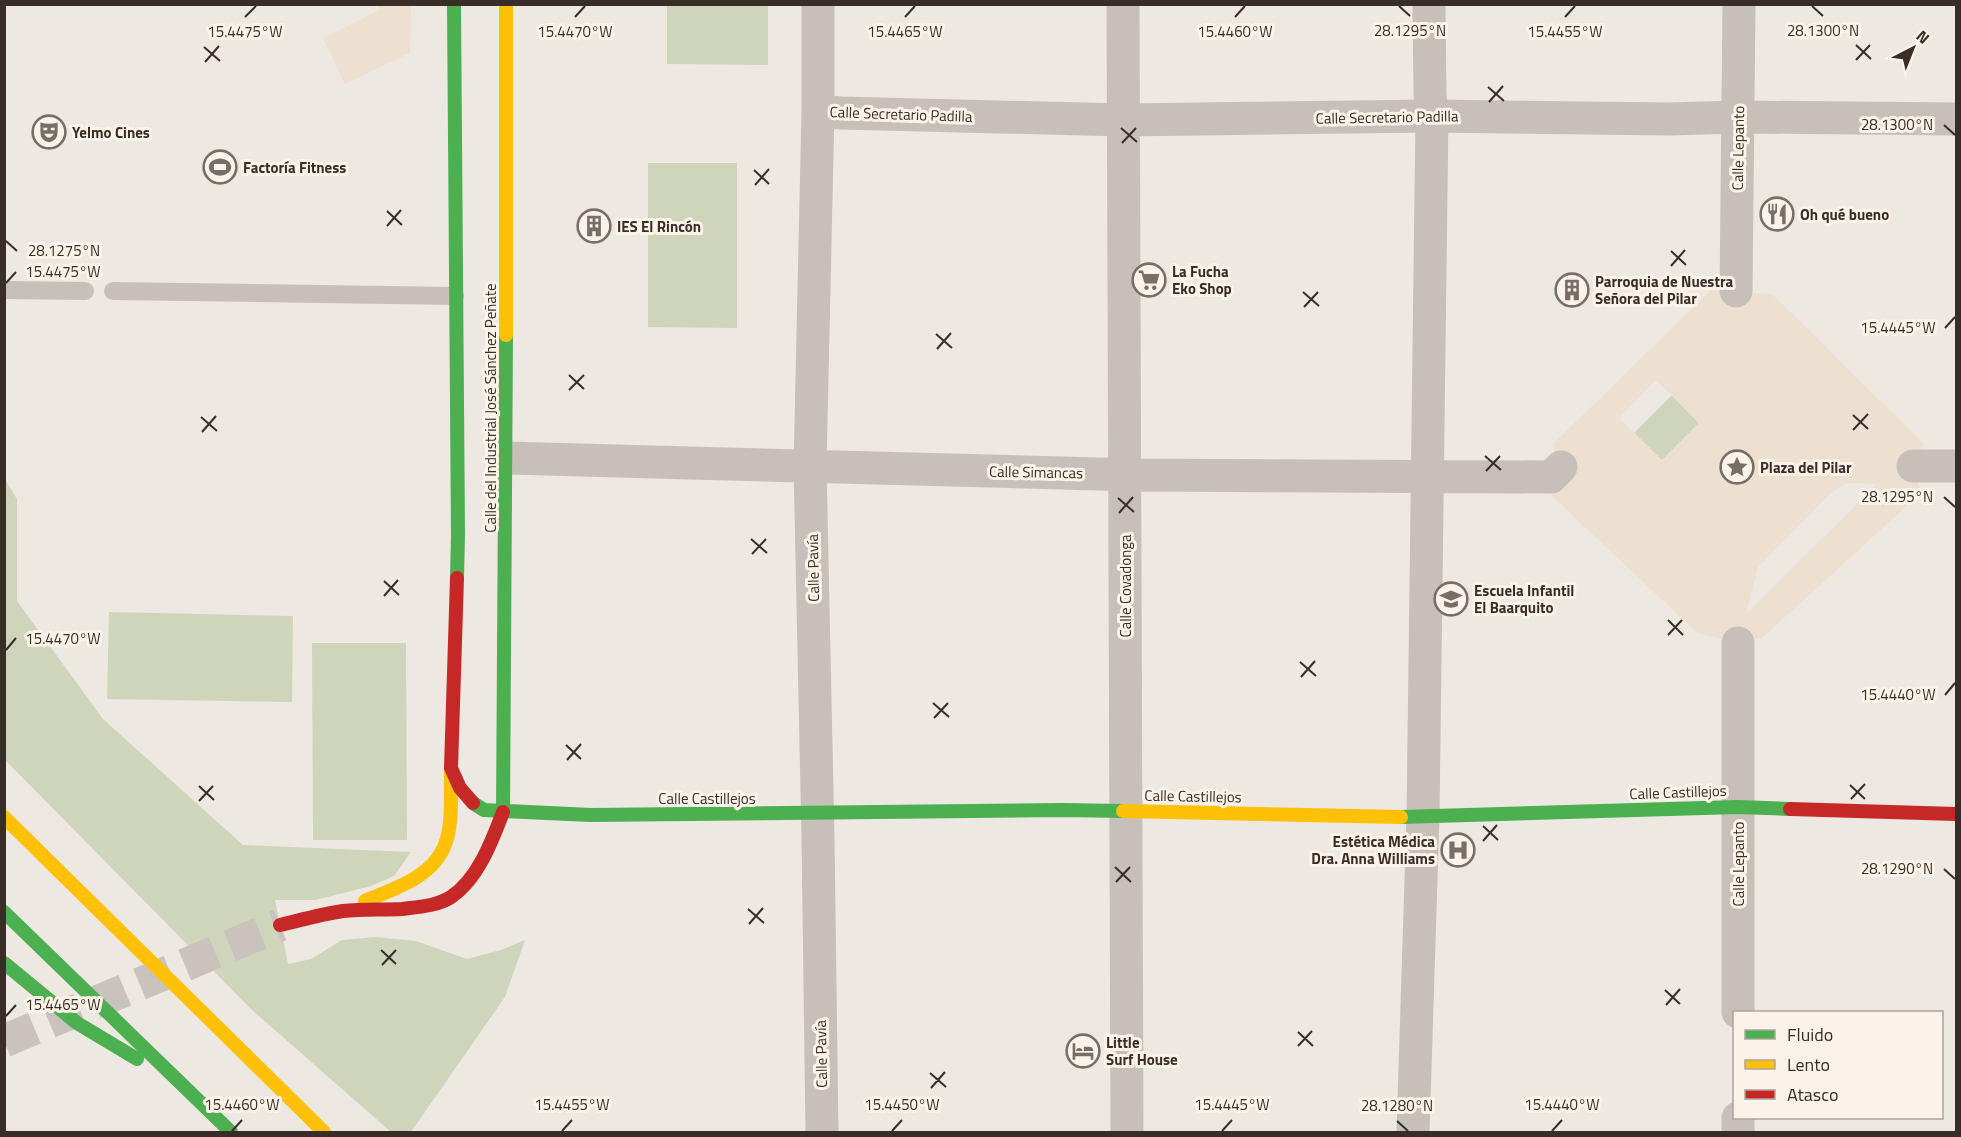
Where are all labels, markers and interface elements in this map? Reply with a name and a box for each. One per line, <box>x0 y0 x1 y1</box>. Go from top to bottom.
north arrow <box>1883 18 1943 78</box>
text: 28.1295°N <box>1374 19 1446 42</box>
text: 28.1300°N <box>1787 19 1859 42</box>
text: 15.4475°W <box>207 20 283 43</box>
text: 15.4470°W <box>537 20 613 43</box>
text: 15.4465°W <box>867 20 943 43</box>
text: 15.4460°W <box>1197 20 1273 43</box>
text: 15.4455°W <box>1527 20 1603 43</box>
text: N <box>1911 24 1935 49</box>
street label: Calle Secretario Padilla <box>829 100 973 128</box>
street label: Calle Secretario Padilla <box>1315 104 1459 130</box>
street label: Calle Lepanto <box>1726 105 1750 191</box>
text: 28.1300°N <box>1861 113 1933 136</box>
theatre icon: Yelmo Cines <box>31 114 67 150</box>
place label: Yelmo Cines <box>72 121 150 144</box>
sports icon: Factoría Fitness <box>202 149 238 185</box>
place label: Factoría Fitness <box>243 156 346 179</box>
restaurant icon: Oh qué bueno <box>1759 196 1795 232</box>
place label: Oh qué bueno <box>1800 203 1889 226</box>
building icon: IES El Rincón <box>576 208 612 244</box>
place label: IES El Rincón <box>617 215 701 238</box>
text: 28.1275°N <box>28 239 100 262</box>
text: 15.4475°W <box>25 260 101 283</box>
place label: La Fucha Eko Shop <box>1172 260 1232 300</box>
supermarket icon: La Fucha Eko Shop <box>1131 262 1167 298</box>
place label: Parroquia de Nuestra Señora del Pilar <box>1595 270 1733 310</box>
building icon: Parroquia de Nuestra Señora del Pilar <box>1554 272 1590 308</box>
street label: Calle del Industrial José Sánchez Peñate <box>479 283 502 533</box>
text: 15.4445°W <box>1860 316 1936 339</box>
place icon: Plaza del Pilar <box>1719 449 1755 485</box>
place label: Plaza del Pilar <box>1760 456 1852 479</box>
street label: Calle Simancas <box>989 460 1083 484</box>
text: 28.1295°N <box>1861 485 1933 508</box>
street label: Calle Pavía <box>801 533 825 602</box>
street label: Calle Covadonga <box>1114 534 1137 638</box>
place label: Escuela Infantil El Baarquito <box>1474 579 1574 619</box>
school or university icon: Escuela Infantil El Baarquito <box>1433 581 1469 617</box>
text: 15.4470°W <box>25 627 101 650</box>
text: 15.4440°W <box>1860 683 1936 706</box>
street label: Calle Castillejos <box>1629 779 1727 805</box>
street label: Calle Castillejos <box>1144 784 1242 808</box>
street label: Calle Castillejos <box>658 787 756 810</box>
street label: Calle Lepanto <box>1727 822 1750 906</box>
place label: Estética Médica Dra. Anna Williams <box>1311 830 1435 870</box>
hospital icon: Estética Médica Dra. Anna Williams <box>1440 832 1476 868</box>
text: 28.1290°N <box>1861 857 1933 880</box>
text: 15.4465°W <box>25 993 101 1016</box>
legend <box>1733 1011 1943 1119</box>
street label: Calle Pavía <box>809 1019 833 1088</box>
text: Fluido <box>1787 1021 1833 1048</box>
place label: Little Surf House <box>1106 1031 1178 1071</box>
hotel icon: Little Surf House <box>1065 1033 1101 1069</box>
text: Lento <box>1787 1051 1830 1078</box>
text: Atasco <box>1787 1081 1838 1108</box>
text: 15.4460°W <box>204 1093 280 1116</box>
text: 15.4455°W <box>534 1093 610 1116</box>
text: 15.4450°W <box>864 1093 940 1116</box>
text: 15.4445°W <box>1194 1093 1270 1116</box>
text: 15.4440°W <box>1524 1093 1600 1116</box>
text: 28.1280°N <box>1361 1094 1433 1117</box>

